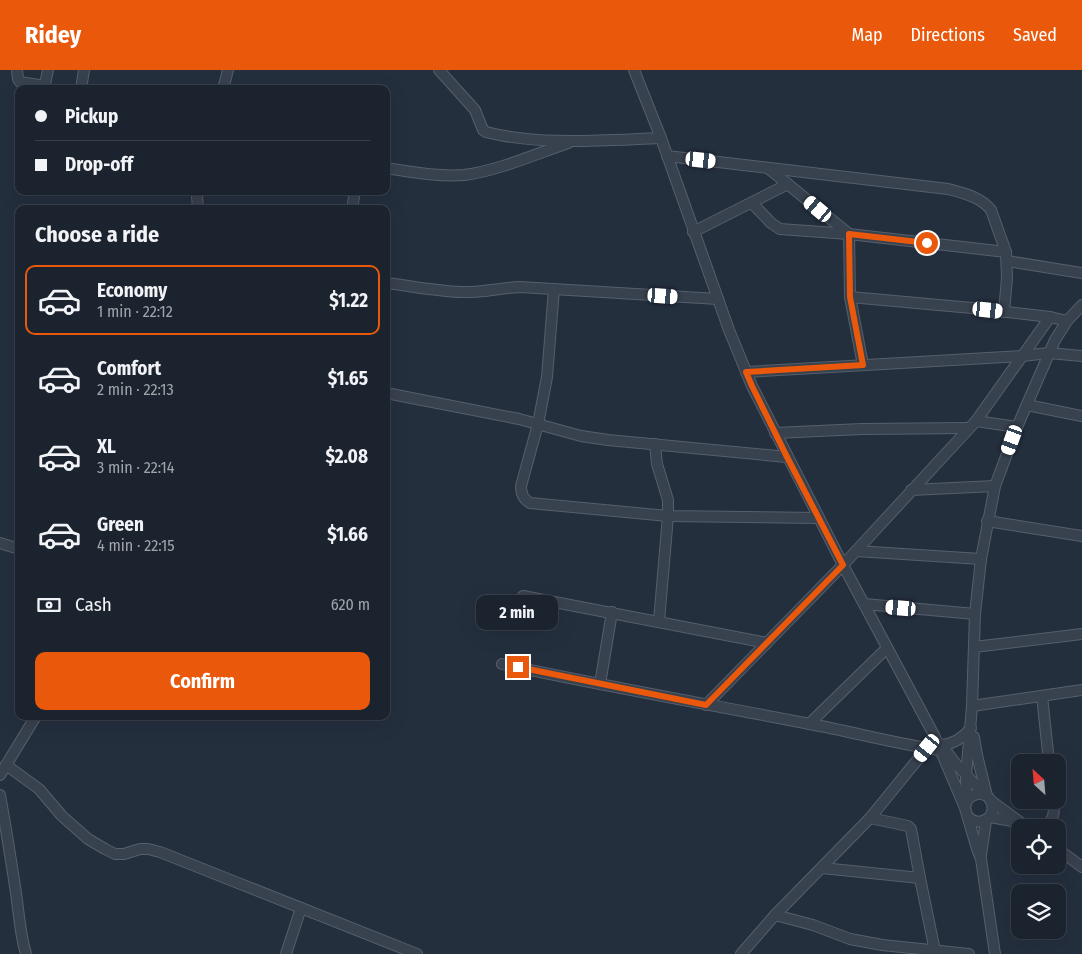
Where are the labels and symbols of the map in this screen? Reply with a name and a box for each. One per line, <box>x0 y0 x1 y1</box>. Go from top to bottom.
car <box>685 151 716 169</box>
car <box>801 194 834 224</box>
route start <box>916 232 938 254</box>
car <box>647 287 678 305</box>
car <box>972 301 1003 319</box>
car <box>999 423 1024 457</box>
callout: 2 min <box>477 594 559 630</box>
car <box>885 599 916 617</box>
route end <box>507 656 529 678</box>
car <box>911 732 942 764</box>
north arrow <box>1011 754 1066 809</box>

